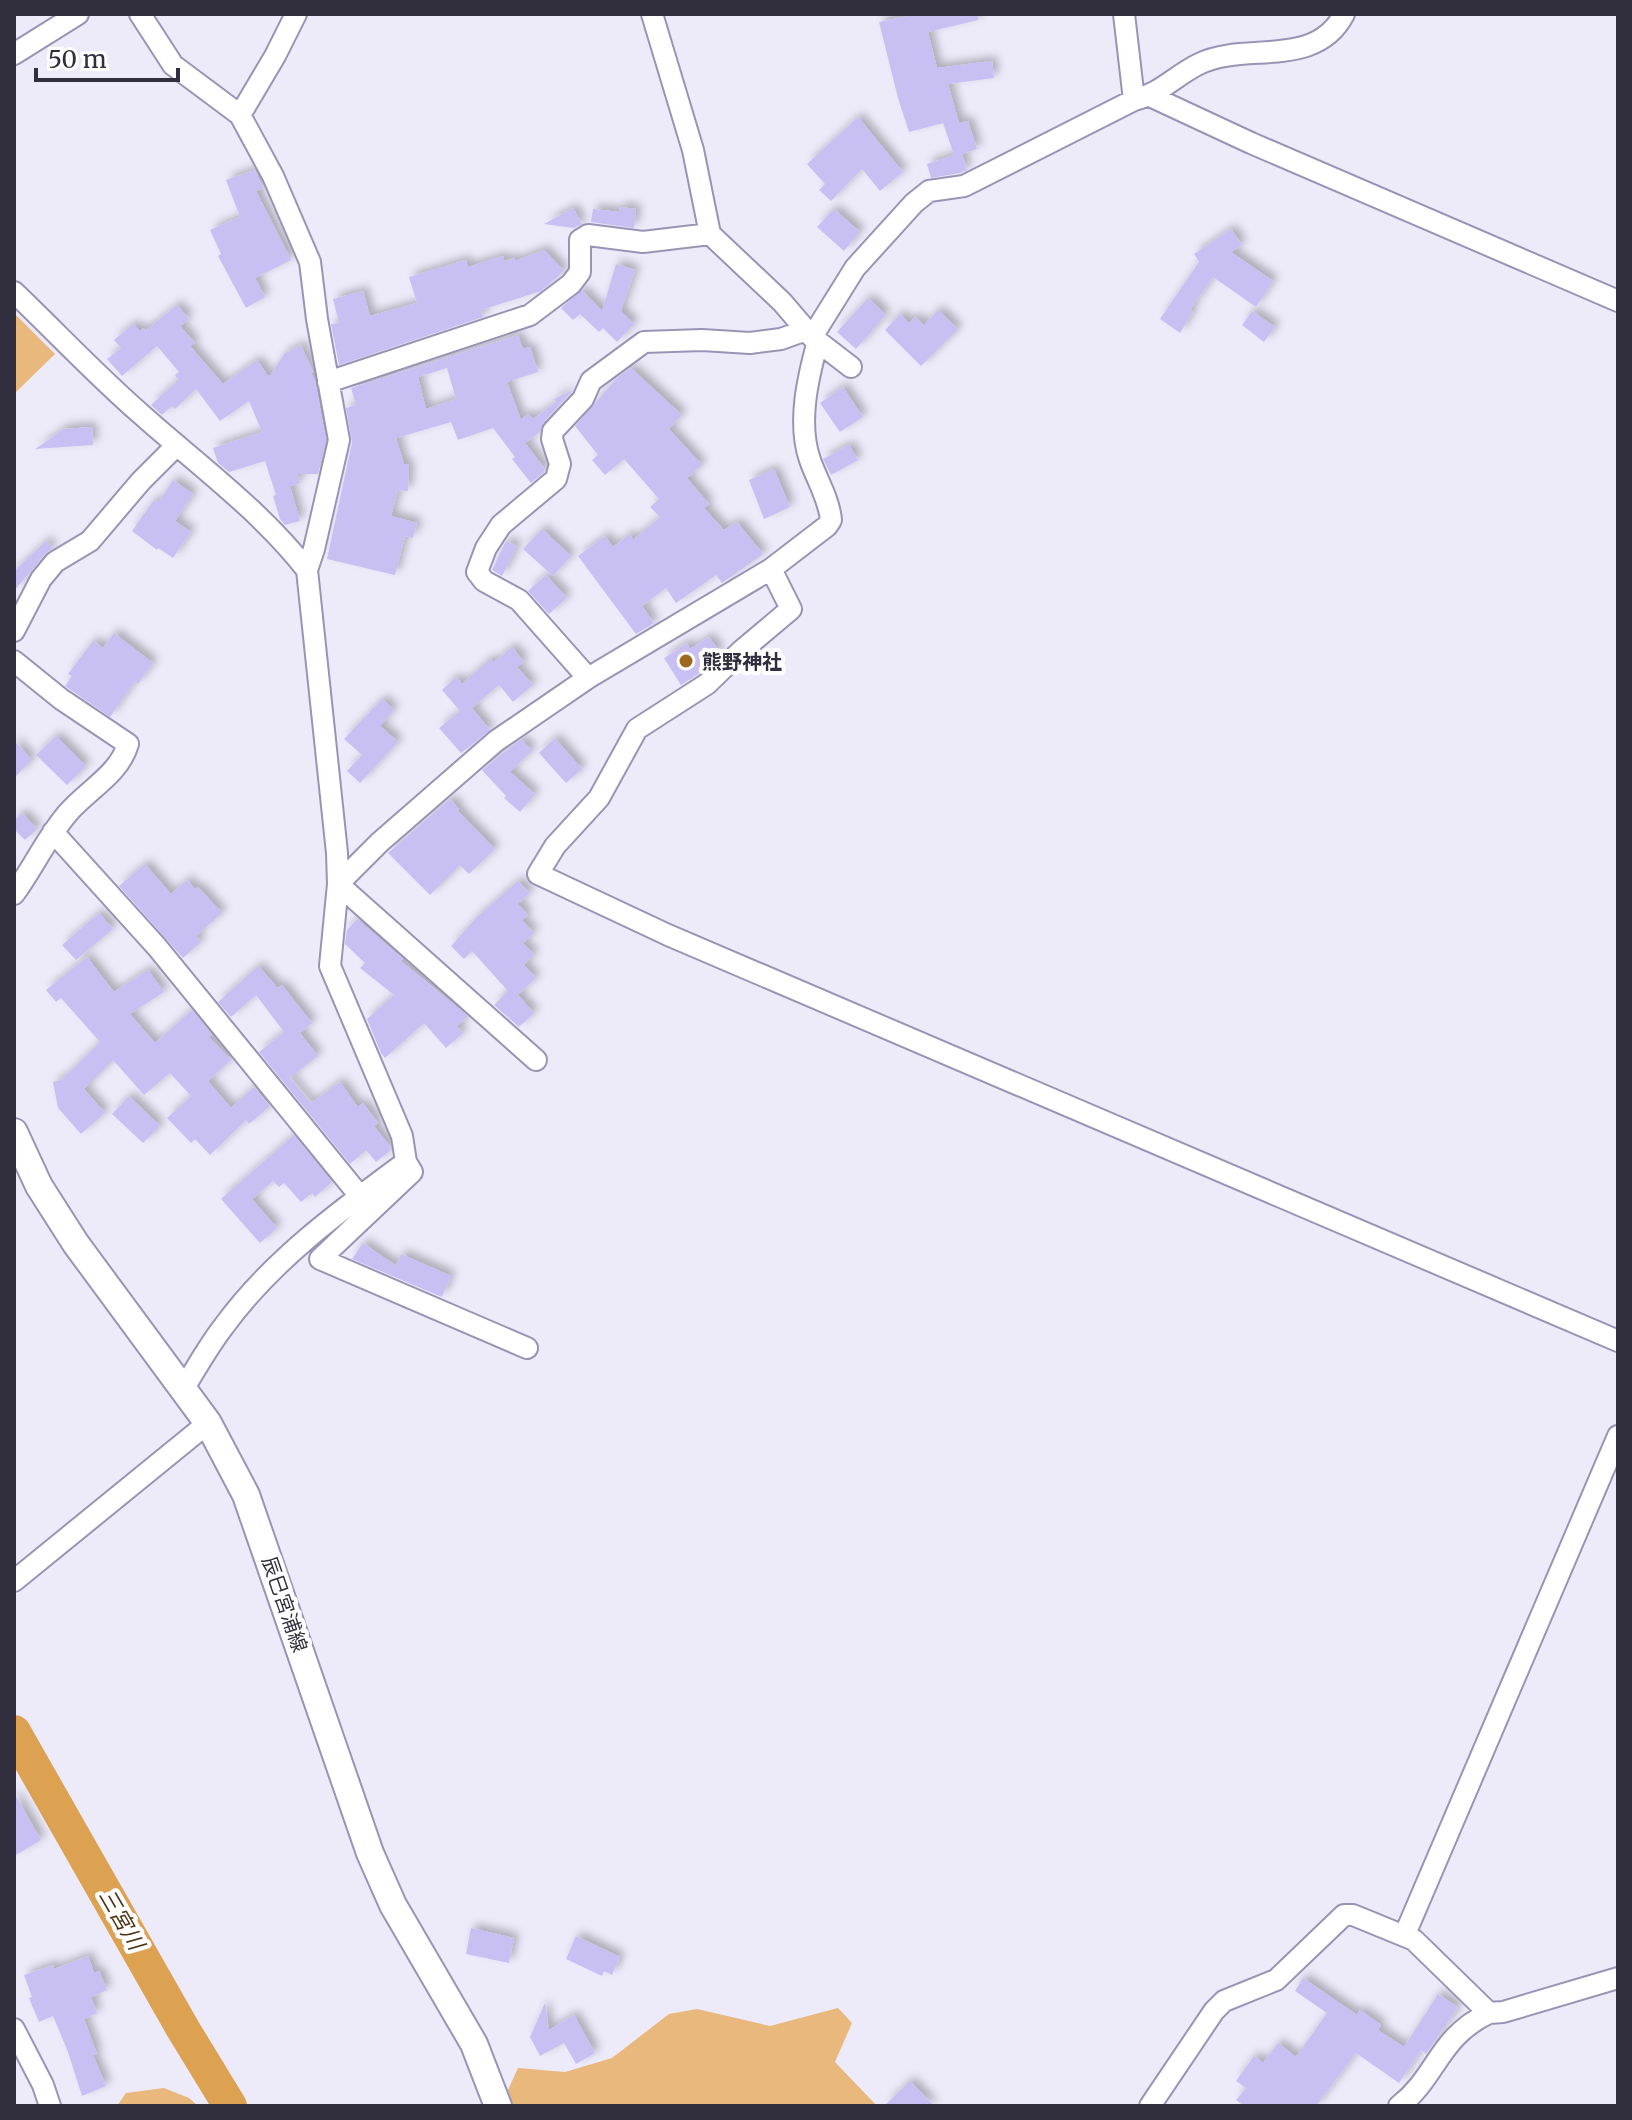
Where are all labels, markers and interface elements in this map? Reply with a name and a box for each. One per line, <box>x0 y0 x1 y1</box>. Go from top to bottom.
scale bar <box>36 32 178 82</box>
text: 50 m <box>48 44 107 75</box>
place label: 熊野神社 <box>702 649 782 674</box>
marker: 熊野神社 <box>677 652 695 670</box>
street label: 辰巳宮浦線 <box>257 1553 313 1655</box>
water label: 三宮川 <box>93 1883 152 1956</box>

